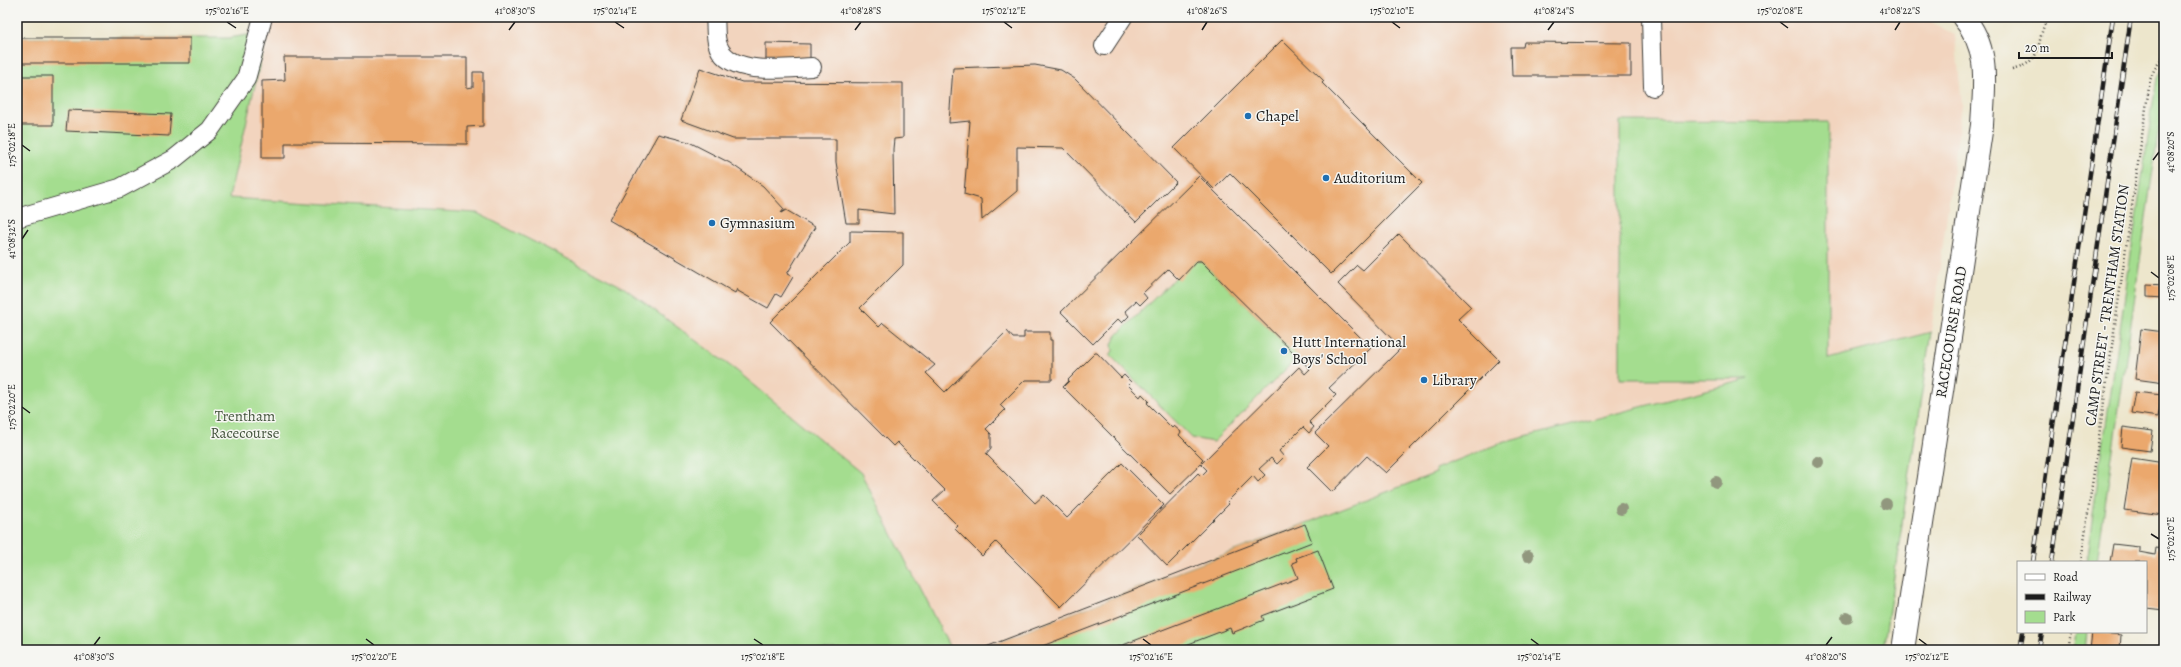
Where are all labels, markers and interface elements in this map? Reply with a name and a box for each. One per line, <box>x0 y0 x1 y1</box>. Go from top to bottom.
text: 175°02'16"E <box>205 4 249 17</box>
text: 41°08'30"S <box>495 4 535 17</box>
text: 175°02'14"E <box>593 4 637 17</box>
text: 41°08'28"S <box>841 4 881 17</box>
text: 175°02'12"E <box>982 4 1026 17</box>
text: 41°08'26"S <box>1187 4 1227 17</box>
text: 175°02'10"E <box>1370 4 1414 17</box>
text: 41°08'24"S <box>1534 4 1574 17</box>
text: 175°02'08"E <box>1757 4 1803 17</box>
text: 41°08'22"S <box>1880 4 1920 17</box>
scale bar <box>2019 34 2112 60</box>
text: 20 m <box>2025 40 2049 56</box>
place label: Chapel <box>1256 106 1299 126</box>
marker: Chapel <box>1243 111 1253 121</box>
text: 175°02'18"E <box>5 123 18 167</box>
text: 41°08'20"S <box>2164 131 2177 173</box>
place label: Auditorium <box>1333 168 1406 188</box>
marker: Auditorium <box>1321 173 1331 183</box>
street label: CAMP STREET - TRENTHAM STATION <box>2080 183 2134 427</box>
place label: Gymnasium <box>720 213 795 233</box>
marker: Gymnasium <box>707 218 717 228</box>
text: 41°08'32"S <box>5 219 18 259</box>
text: 175°02'08"E <box>2164 255 2177 301</box>
street label: RACECOURSE ROAD <box>1931 265 1971 399</box>
place label: Hutt International Boys' School <box>1292 332 1406 369</box>
marker: Hutt International Boys' School <box>1279 346 1289 356</box>
place label: Library <box>1432 370 1477 390</box>
marker: Library <box>1419 375 1429 385</box>
text: 175°02'20"E <box>5 384 18 430</box>
park label: Trentham Racecourse <box>211 406 280 443</box>
text: 175°02'10"E <box>2164 517 2177 561</box>
legend <box>2017 561 2147 633</box>
text: Road <box>2053 569 2079 585</box>
text: Railway <box>2053 589 2092 605</box>
text: Park <box>2053 609 2076 625</box>
text: 41°08'30"S <box>74 650 114 663</box>
text: 175°02'20"E <box>351 650 397 663</box>
text: 175°02'18"E <box>741 650 785 663</box>
text: 175°02'16"E <box>1129 650 1173 663</box>
text: 175°02'14"E <box>1517 650 1561 663</box>
text: 41°08'20"S <box>1805 650 1847 663</box>
text: 175°02'12"E <box>1905 650 1949 663</box>

